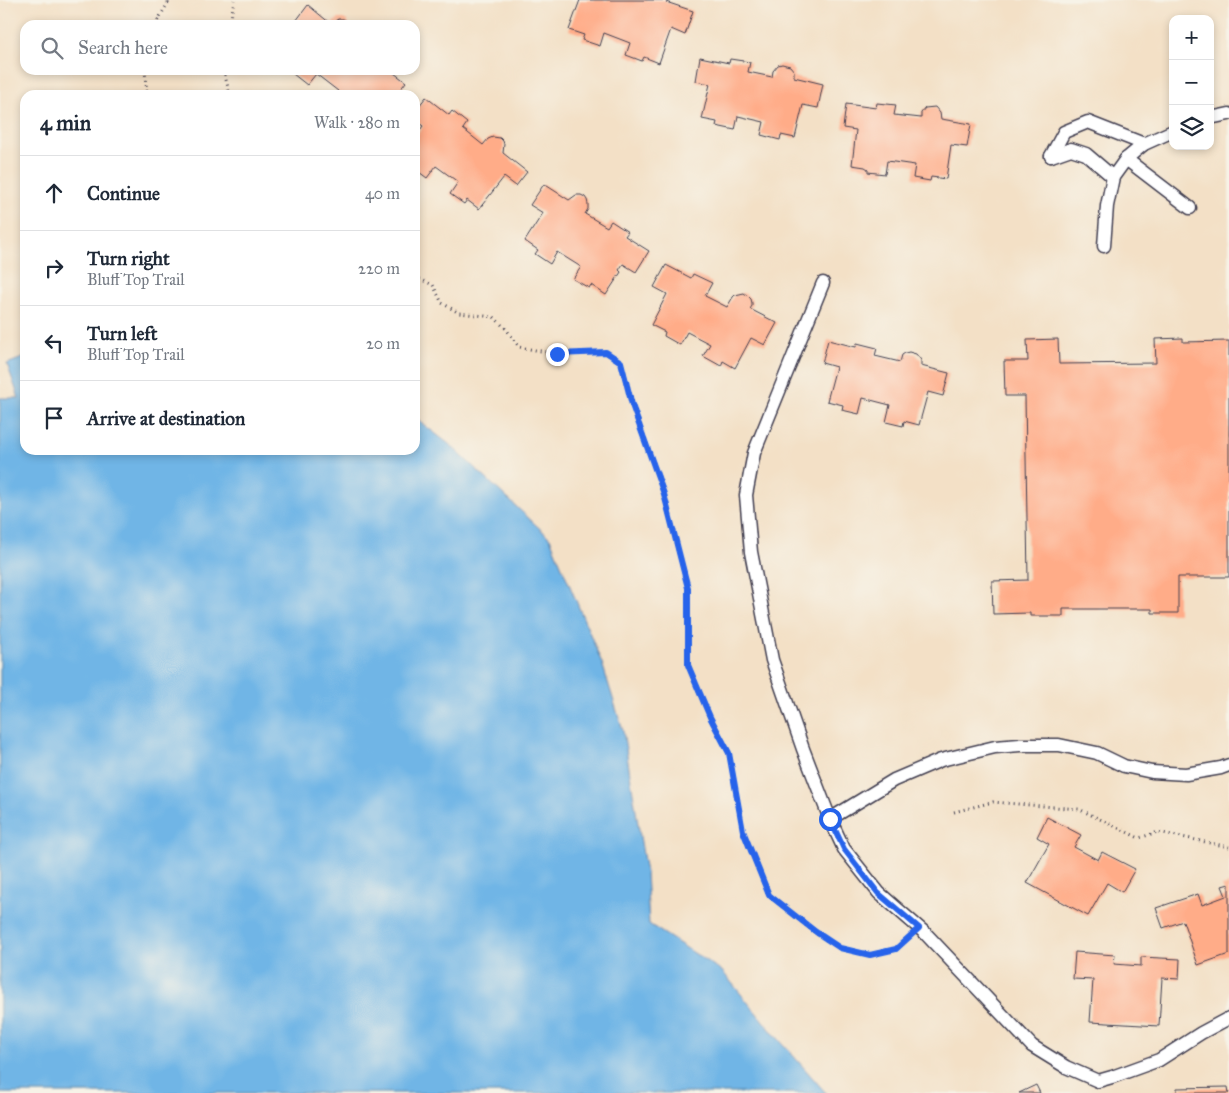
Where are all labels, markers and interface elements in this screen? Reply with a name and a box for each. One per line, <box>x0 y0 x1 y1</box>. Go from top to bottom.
map controls <box>1169 15 1214 150</box>
button: + <box>1169 15 1214 60</box>
search box <box>20 20 420 75</box>
icon: search <box>38 34 66 62</box>
text: Search here <box>78 36 168 59</box>
button: − <box>1169 60 1214 105</box>
button: layers <box>1169 105 1214 150</box>
text: 4 min <box>40 110 91 136</box>
text: Walk · 280 m <box>314 113 400 132</box>
icon: ahead <box>40 179 68 207</box>
text: Continue <box>87 182 160 205</box>
text: 40 m <box>365 184 400 203</box>
text: Turn right <box>87 247 170 270</box>
icon: right <box>40 254 68 282</box>
text: 220 m <box>358 259 400 278</box>
text: Bluff Top Trail <box>87 270 185 289</box>
text: Turn left <box>87 322 157 345</box>
icon: left <box>40 329 68 357</box>
text: 20 m <box>366 334 400 353</box>
route end <box>546 343 569 366</box>
text: Bluff Top Trail <box>87 345 185 364</box>
icon: arrive <box>40 404 68 432</box>
text: Arrive at destination <box>87 407 245 430</box>
route start <box>819 808 842 831</box>

